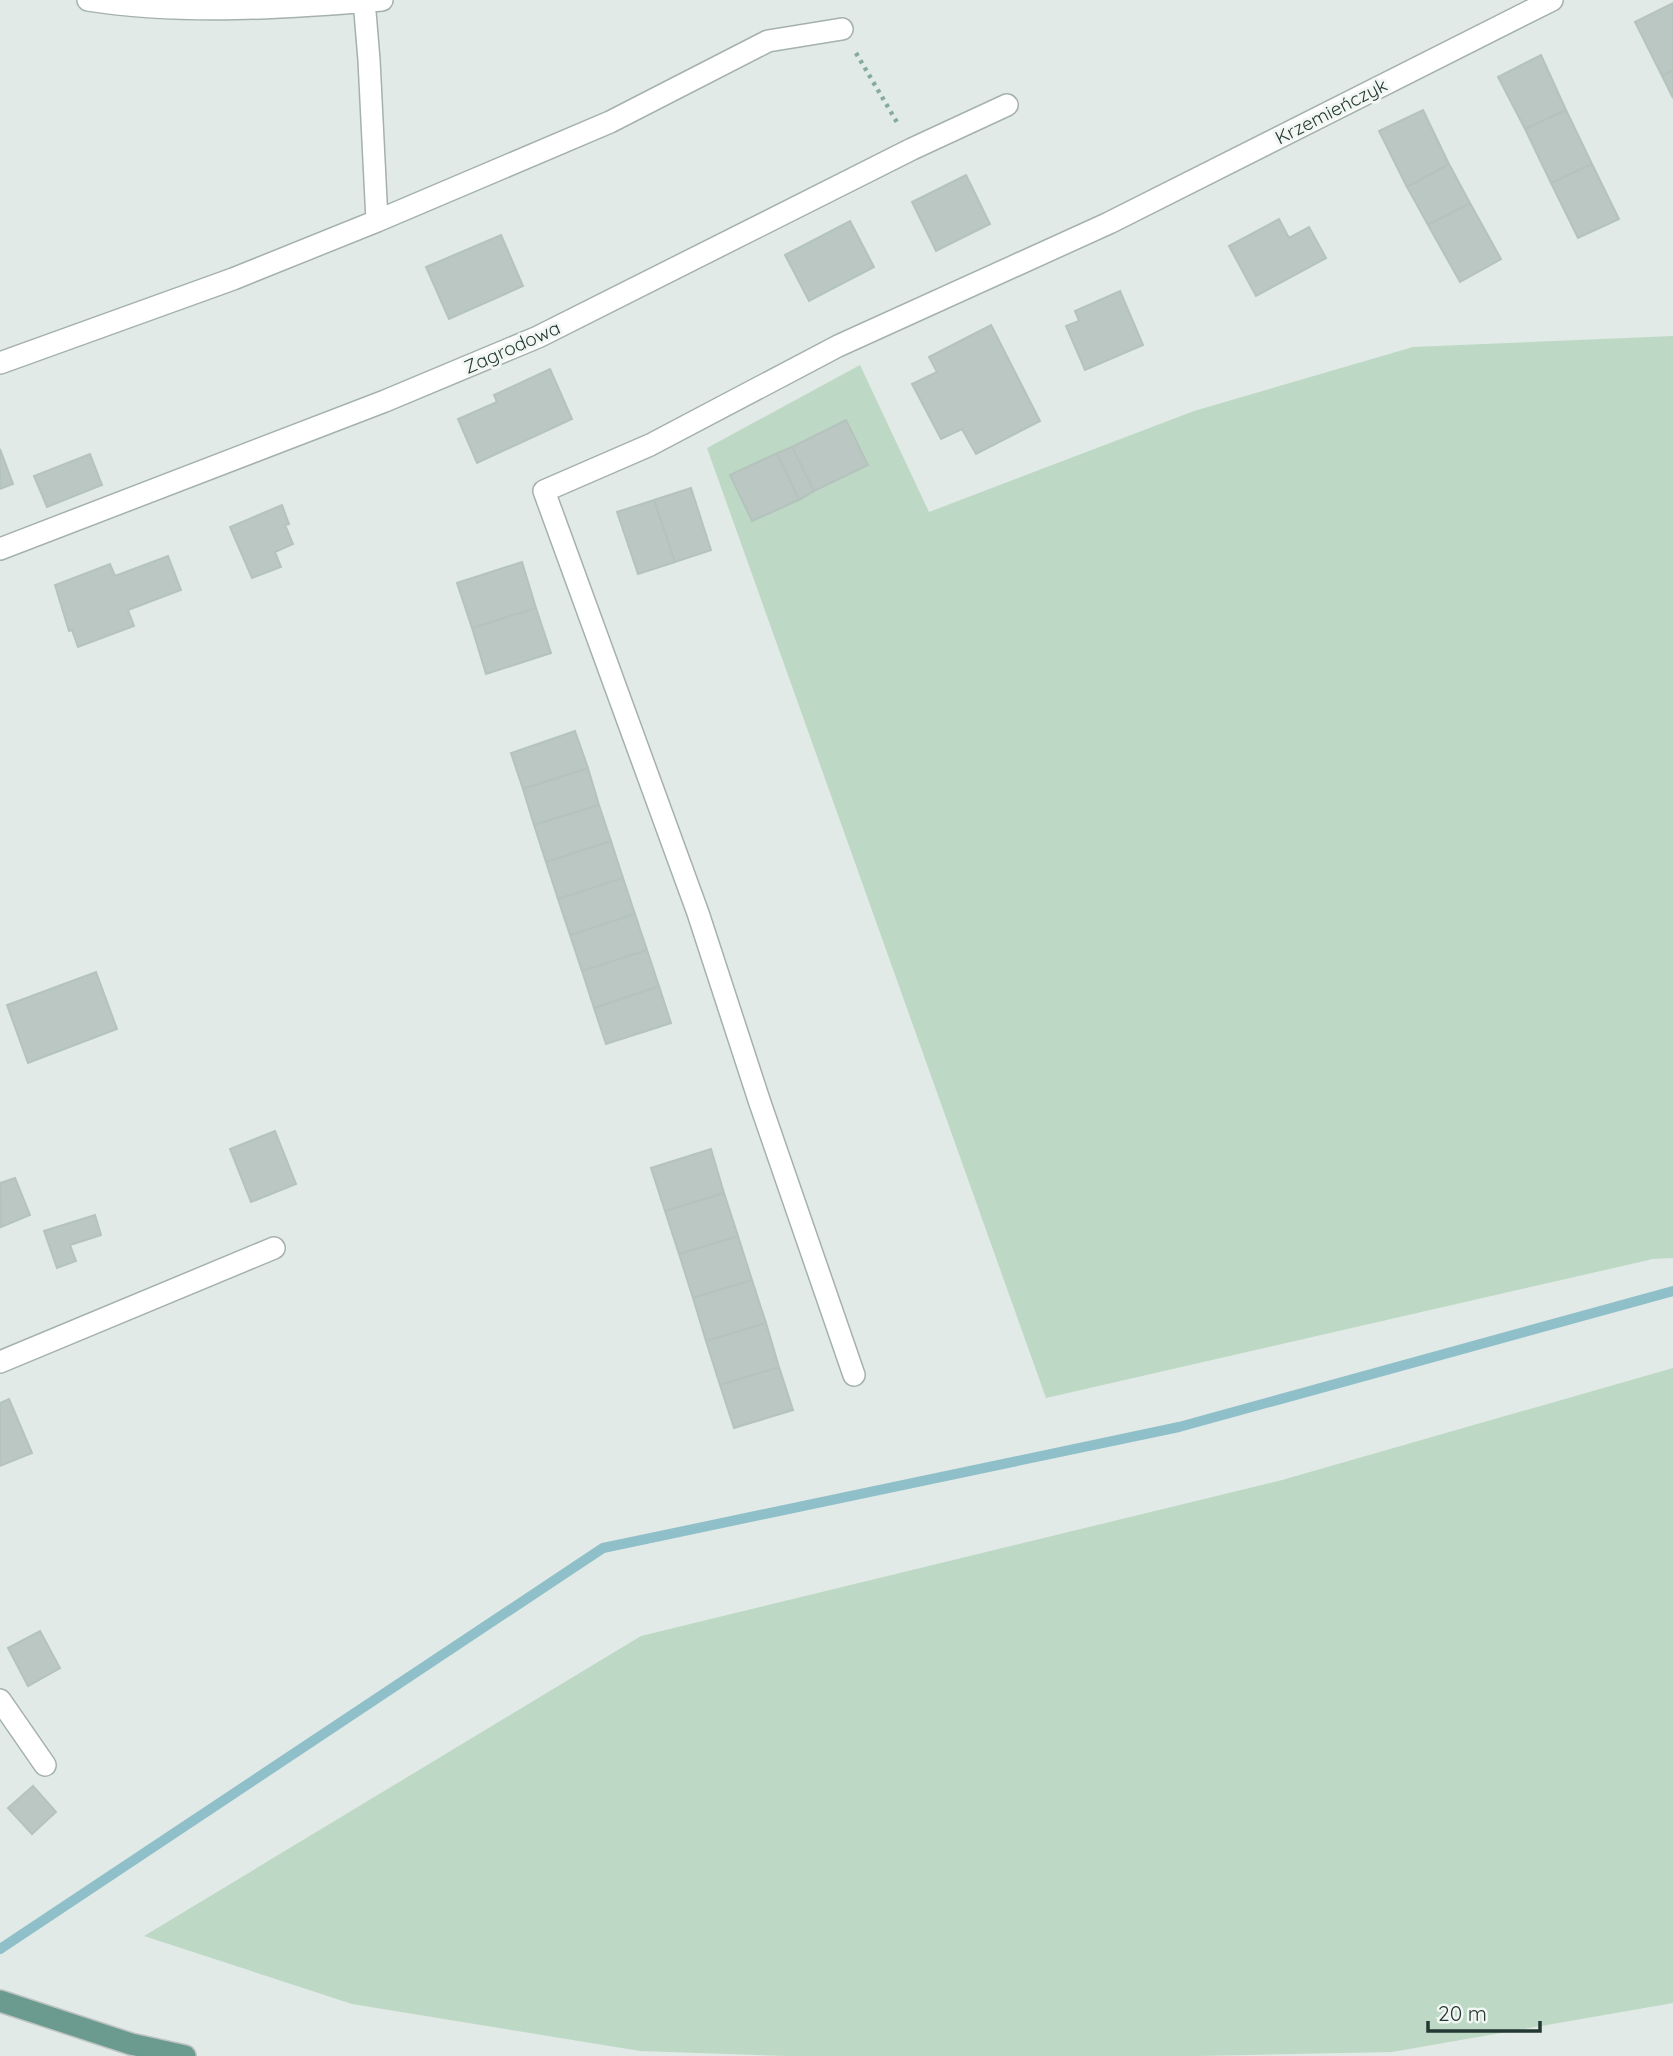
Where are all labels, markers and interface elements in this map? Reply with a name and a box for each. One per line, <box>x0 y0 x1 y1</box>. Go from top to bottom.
street label: Krzemieńczyk <box>1271 72 1391 150</box>
street label: Zagrodowa <box>460 315 564 379</box>
scale bar <box>1428 1990 1540 2034</box>
text: 20 m <box>1438 2000 1487 2026</box>

